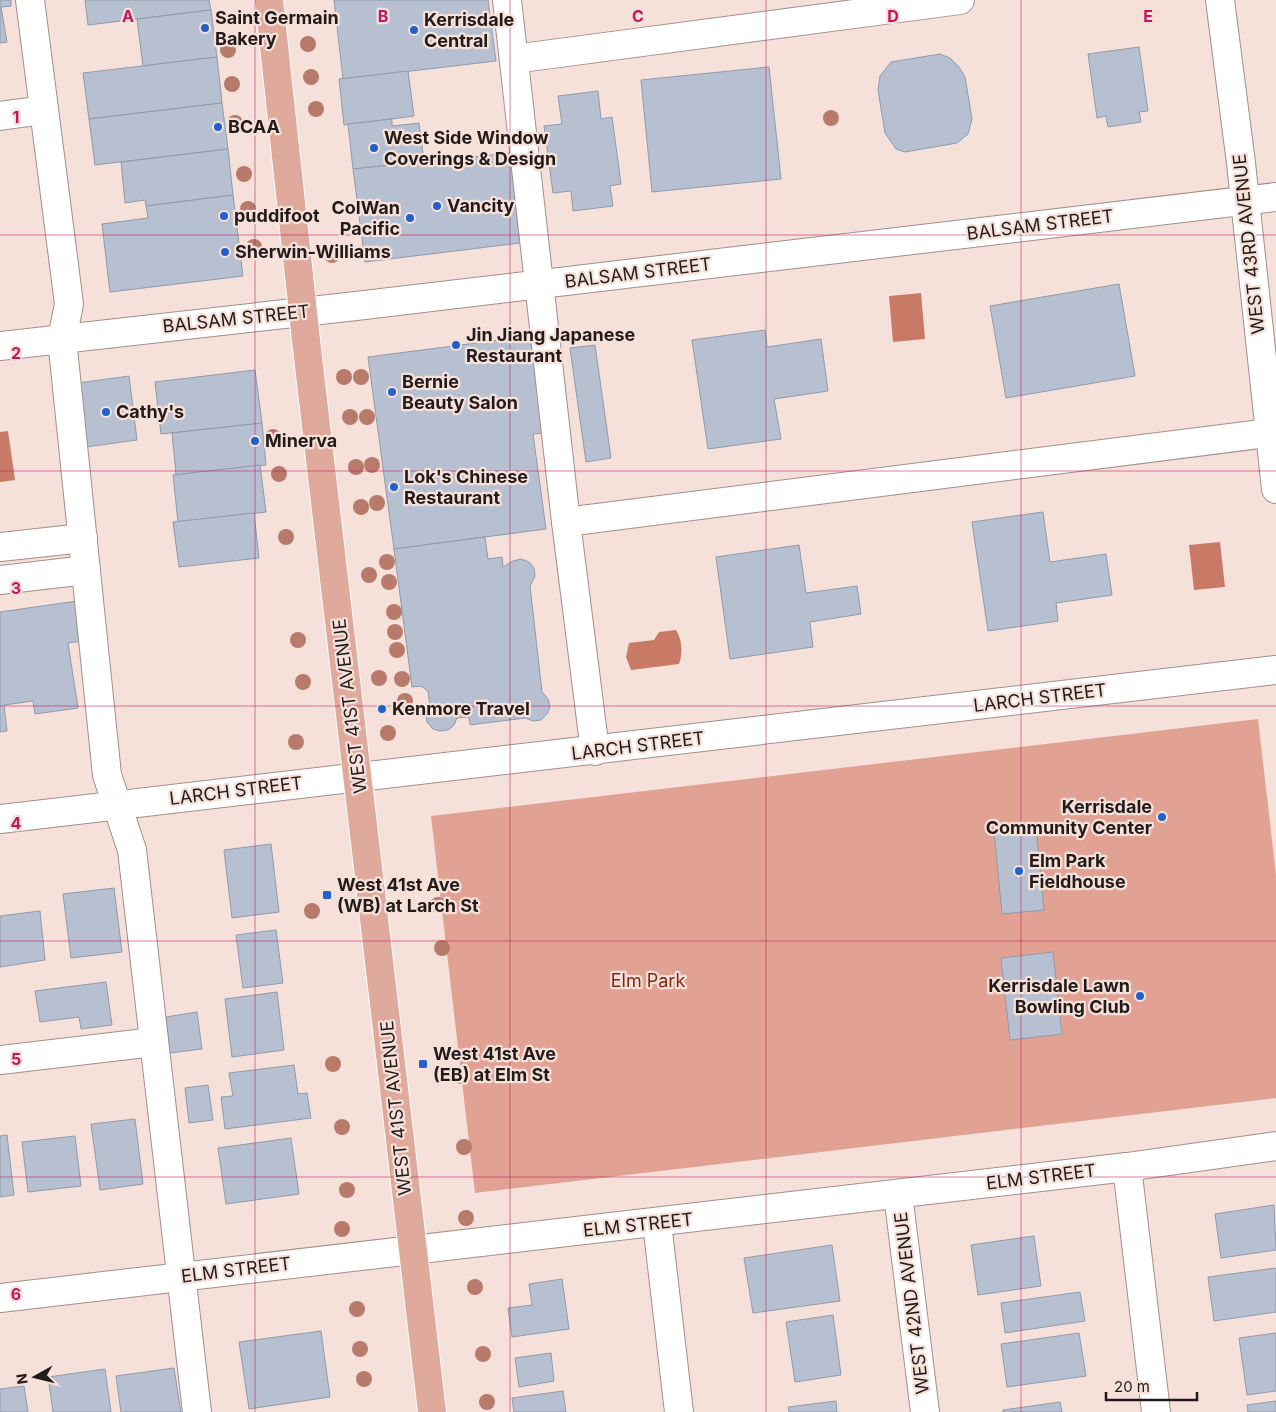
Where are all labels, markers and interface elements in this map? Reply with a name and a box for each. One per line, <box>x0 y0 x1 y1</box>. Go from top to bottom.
text: A <box>122 6 134 26</box>
text: B <box>378 6 388 26</box>
text: C <box>632 6 644 26</box>
text: D <box>887 6 899 26</box>
text: E <box>1143 6 1153 26</box>
place label: Saint Germain Bakery <box>215 7 339 49</box>
place label: Kerrisdale Central <box>424 9 515 51</box>
marker: Saint Germain Bakery <box>199 22 211 34</box>
marker: Kerrisdale Central <box>408 24 420 36</box>
text: 1 <box>13 107 19 127</box>
place label: BCAA <box>228 116 280 137</box>
marker: BCAA <box>212 121 224 133</box>
place label: West Side Window Coverings & Design <box>384 127 556 169</box>
marker: West Side Window Coverings & Design <box>368 142 380 154</box>
street label: WEST 43RD AVENUE <box>1229 153 1268 335</box>
place label: Vancity <box>447 195 514 216</box>
place label: ColWan Pacific <box>331 197 400 239</box>
marker: Vancity <box>431 200 443 212</box>
place label: puddifoot <box>234 205 320 226</box>
street label: BALSAM STREET <box>965 205 1115 244</box>
marker: puddifoot <box>218 210 230 222</box>
marker: ColWan Pacific <box>404 212 416 224</box>
place label: Sherwin-Williams <box>235 241 391 262</box>
marker: Sherwin-Williams <box>219 246 231 258</box>
street label: BALSAM STREET <box>563 253 713 292</box>
street label: BALSAM STREET <box>161 300 310 337</box>
place label: Jin Jiang Japanese Restaurant <box>466 324 636 366</box>
marker: Jin Jiang Japanese Restaurant <box>450 339 462 351</box>
text: 2 <box>11 343 21 363</box>
place label: Bernie Beauty Salon <box>402 371 518 413</box>
marker: Bernie Beauty Salon <box>386 386 398 398</box>
place label: Cathy's <box>116 401 184 422</box>
marker: Cathy's <box>100 406 112 418</box>
place label: Minerva <box>265 430 337 451</box>
marker: Minerva <box>249 435 261 447</box>
place label: Lok's Chinese Restaurant <box>404 466 528 508</box>
marker: Lok's Chinese Restaurant <box>388 481 400 493</box>
text: 3 <box>11 578 21 598</box>
street label: WEST 41ST AVENUE <box>328 618 371 795</box>
street label: LARCH STREET <box>972 679 1108 716</box>
place label: Kenmore Travel <box>392 698 530 719</box>
marker: Kenmore Travel <box>376 703 388 715</box>
street label: LARCH STREET <box>570 727 706 764</box>
street label: LARCH STREET <box>168 772 304 809</box>
place label: Kerrisdale Community Center <box>986 796 1152 838</box>
marker: Kerrisdale Community Center <box>1156 811 1168 823</box>
text: 4 <box>11 813 22 833</box>
place label: Elm Park Fieldhouse <box>1029 850 1126 892</box>
marker: Elm Park Fieldhouse <box>1013 865 1025 877</box>
place label: West 41st Ave (WB) at Larch St <box>337 874 479 916</box>
marker: West 41st Ave (WB) at Larch St <box>321 889 333 901</box>
park label: Elm Park <box>611 970 685 991</box>
place label: Kerrisdale Lawn Bowling Club <box>988 975 1130 1017</box>
marker: Kerrisdale Lawn Bowling Club <box>1134 990 1146 1002</box>
street label: WEST 41ST AVENUE <box>376 1020 415 1197</box>
place label: West 41st Ave (EB) at Elm St <box>433 1043 556 1085</box>
text: 5 <box>11 1049 21 1069</box>
marker: West 41st Ave (EB) at Elm St <box>417 1058 429 1070</box>
street label: ELM STREET <box>985 1159 1097 1194</box>
street label: ELM STREET <box>582 1208 694 1241</box>
street label: WEST 42ND AVENUE <box>890 1211 933 1395</box>
street label: ELM STREET <box>180 1252 292 1287</box>
text: 6 <box>11 1284 21 1304</box>
north arrow <box>10 1352 60 1402</box>
scale bar <box>1106 1370 1197 1402</box>
text: N <box>12 1372 31 1385</box>
text: 20 m <box>1114 1377 1150 1396</box>

